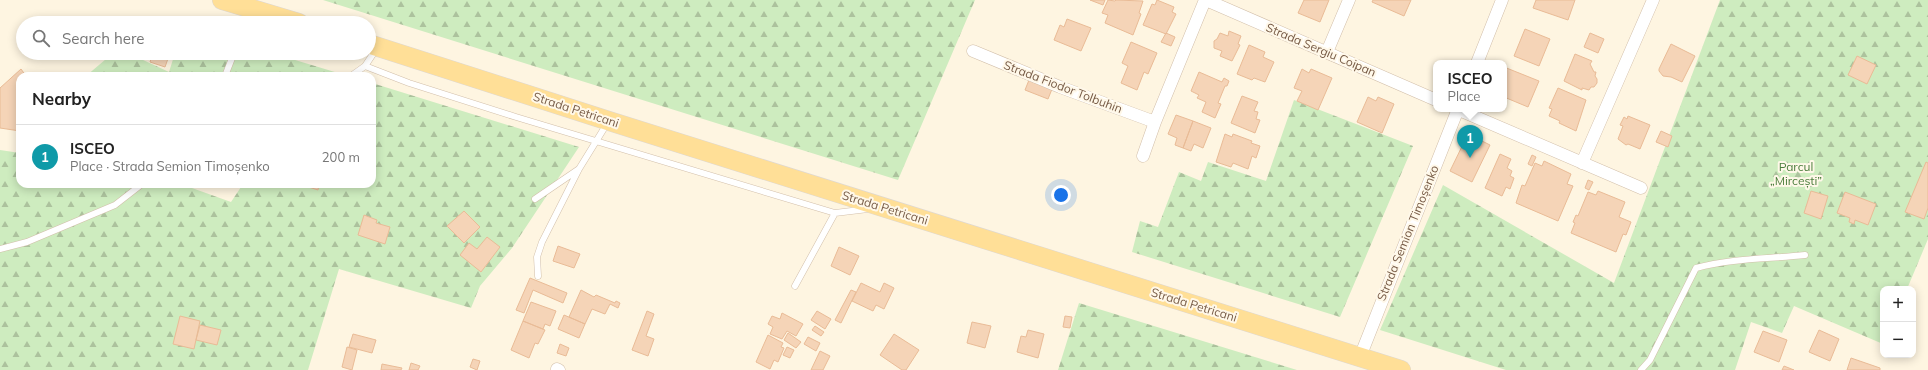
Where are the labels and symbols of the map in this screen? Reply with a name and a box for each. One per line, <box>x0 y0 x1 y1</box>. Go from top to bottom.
street label: Strada Sergiu Coipan <box>1264 20 1378 80</box>
street label: Strada Fiodor Tolbuhin <box>1002 57 1125 116</box>
street label: Strada Petricani <box>531 89 621 130</box>
pin: 1 <box>1457 125 1483 158</box>
park label: Parcul „Mircești” <box>1770 159 1822 189</box>
street label: Strada Semion Timoșenko <box>1373 163 1443 303</box>
your location <box>1051 185 1071 205</box>
street label: Strada Petricani <box>840 187 930 228</box>
street label: Strada Petricani <box>1149 284 1239 325</box>

